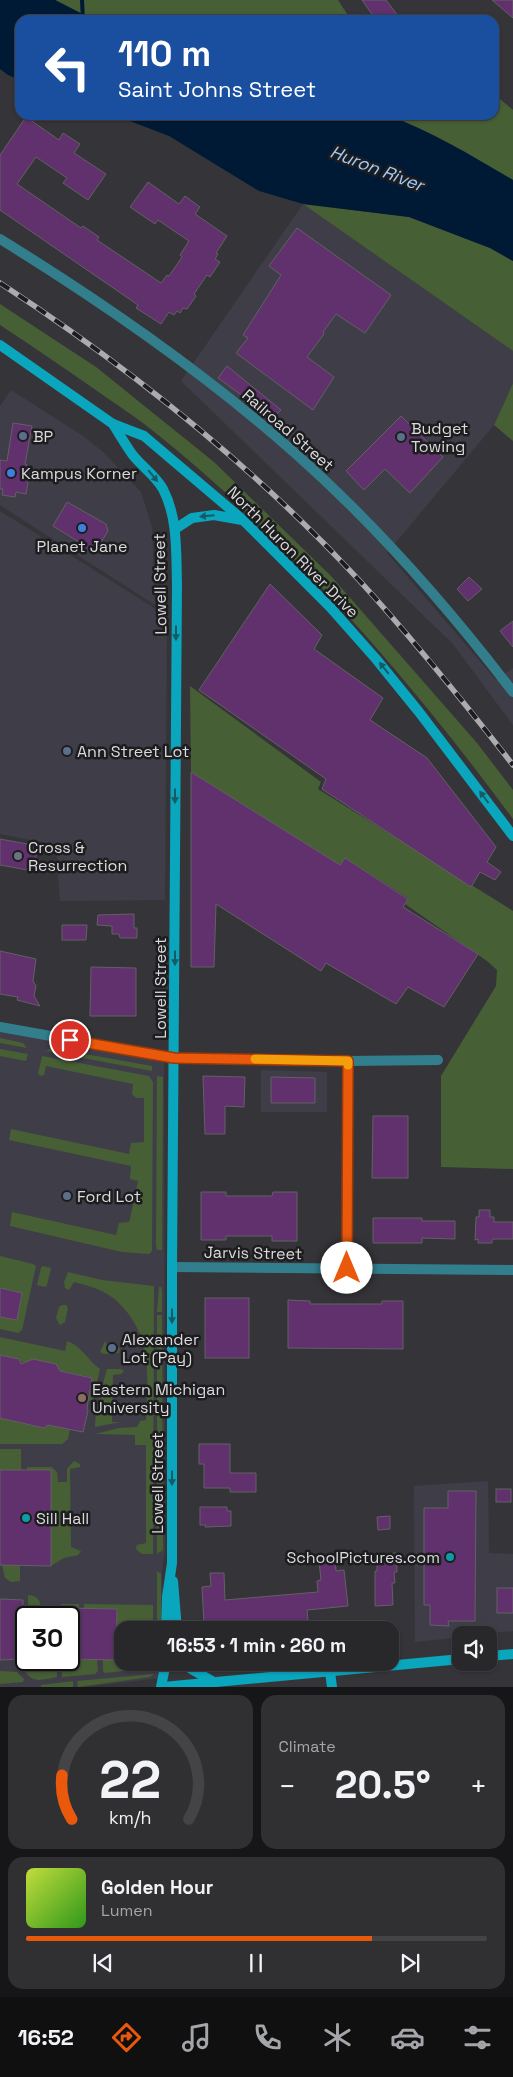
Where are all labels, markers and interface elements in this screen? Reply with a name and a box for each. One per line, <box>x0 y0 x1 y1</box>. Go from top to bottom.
text: 110 m <box>118 32 211 76</box>
icon: left <box>35 35 100 100</box>
text: Saint Johns Street <box>118 75 316 103</box>
water label: Huron River <box>327 140 429 197</box>
street label: Railroad Street <box>238 384 338 476</box>
place label: Budget Towing <box>411 418 468 457</box>
place label: BP <box>33 426 54 447</box>
marker: BP <box>17 430 29 442</box>
marker: Budget Towing <box>395 431 407 443</box>
place label: Kampus Korner <box>21 463 137 484</box>
marker: Kampus Korner <box>5 467 17 479</box>
one-way arrow <box>148 469 159 482</box>
street label: North Huron River Drive <box>223 482 363 622</box>
one-way arrow <box>199 513 215 521</box>
marker: Planet Jane <box>76 522 88 534</box>
street label: Lowell Street <box>149 533 171 635</box>
place label: Planet Jane <box>37 536 127 557</box>
one-way arrow <box>172 626 180 642</box>
one-way arrow <box>379 662 390 675</box>
place label: Ann Street Lot <box>77 741 189 762</box>
marker: Ann Street Lot <box>61 745 73 757</box>
one-way arrow <box>171 788 179 804</box>
one-way arrow <box>478 791 489 804</box>
place label: Cross & Resurrection <box>28 837 127 876</box>
marker: Cross & Resurrection <box>12 850 24 862</box>
street label: Lowell Street <box>150 937 171 1039</box>
one-way arrow <box>171 951 179 967</box>
pin <box>49 1019 91 1061</box>
icon: arrive <box>56 1026 84 1054</box>
place label: Ford Lot <box>77 1186 141 1207</box>
marker: Ford Lot <box>61 1190 73 1202</box>
position arrow <box>320 1241 372 1293</box>
street label: Jarvis Street <box>204 1242 302 1264</box>
one-way arrow <box>168 1308 176 1324</box>
place label: Alexander Lot (Pay) <box>122 1329 199 1368</box>
marker: Alexander Lot (Pay) <box>106 1342 118 1354</box>
place label: Eastern Michigan University <box>92 1379 225 1418</box>
marker: Eastern Michigan University <box>76 1392 88 1404</box>
street label: Lowell Street <box>147 1432 168 1534</box>
one-way arrow <box>168 1470 176 1486</box>
place label: Sill Hall <box>36 1508 89 1529</box>
marker: Sill Hall <box>20 1512 32 1524</box>
place label: SchoolPictures.com <box>286 1547 440 1568</box>
marker: SchoolPictures.com <box>444 1551 456 1563</box>
speed limit sign: 30 <box>15 1606 80 1671</box>
map controls <box>452 1626 497 1671</box>
button: sound <box>452 1626 497 1671</box>
text: 16:53 · 1 min · 260 m <box>167 1633 346 1658</box>
text: Climate <box>279 1736 336 1757</box>
text: 22 <box>99 1747 161 1813</box>
text: 20.5° <box>335 1761 431 1809</box>
text: − <box>279 1768 296 1804</box>
text: + <box>470 1768 487 1804</box>
text: km/h <box>109 1806 152 1829</box>
text: Golden Hour <box>101 1875 213 1900</box>
text: Lumen <box>101 1900 153 1921</box>
icon: previous <box>89 1949 117 1977</box>
icon: pause <box>242 1949 270 1977</box>
icon: next <box>396 1949 424 1977</box>
icon: directions <box>109 2020 144 2055</box>
icon: music <box>179 2020 214 2055</box>
icon: phone <box>250 2020 285 2055</box>
icon: climate <box>320 2020 355 2055</box>
icon: car <box>390 2020 425 2055</box>
icon: filters <box>460 2020 495 2055</box>
text: 16:52 <box>18 2023 74 2051</box>

